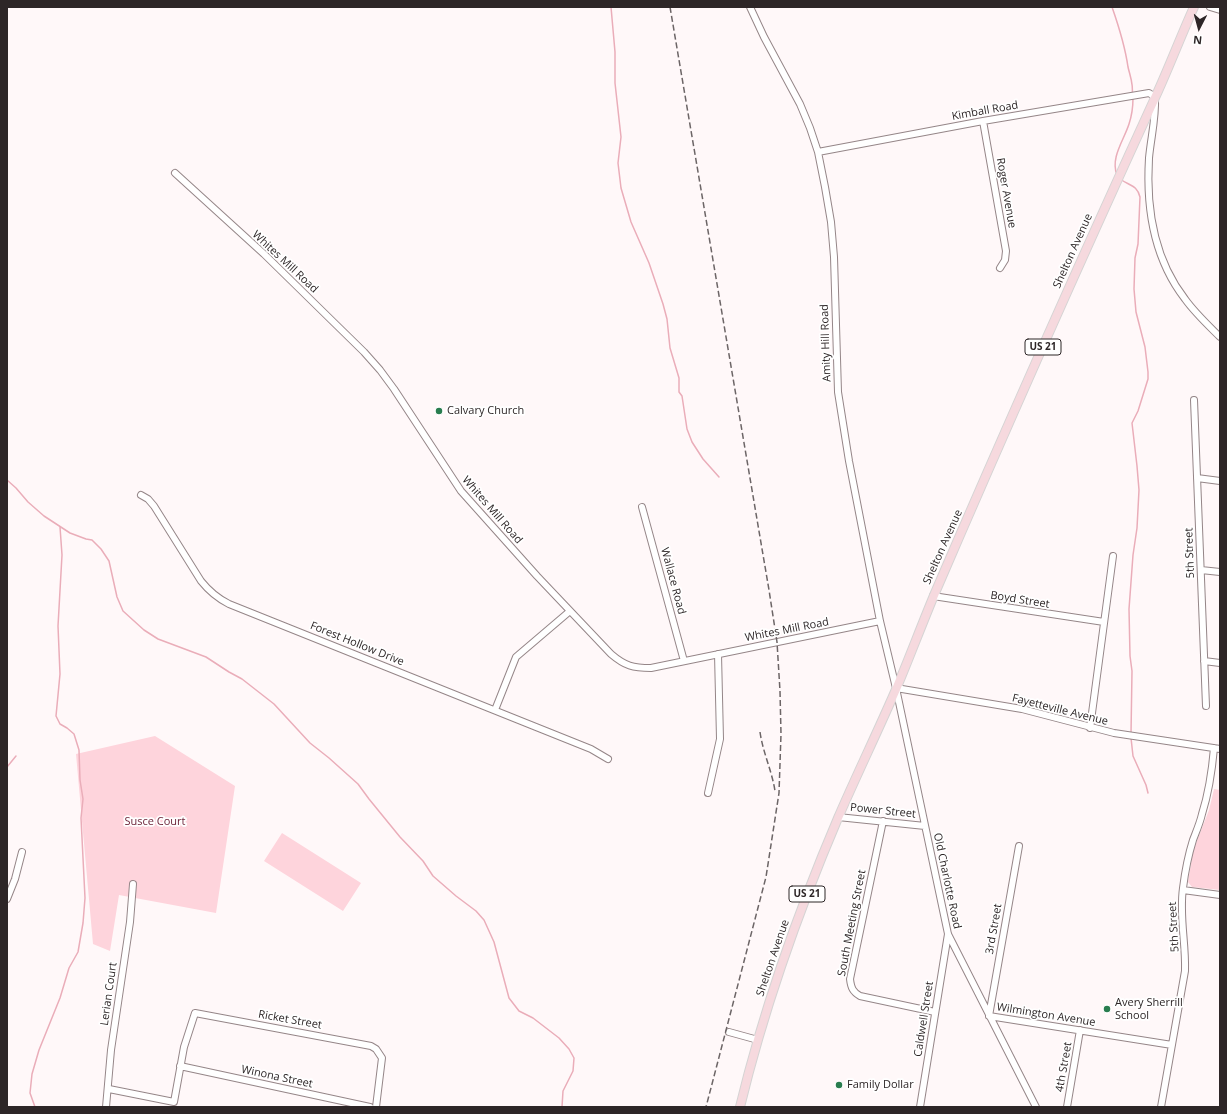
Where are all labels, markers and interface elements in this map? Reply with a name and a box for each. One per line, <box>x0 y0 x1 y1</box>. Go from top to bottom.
north arrow <box>1179 8 1219 48</box>
text: N <box>1192 33 1203 48</box>
street label: Kimball Road <box>951 99 1019 123</box>
street label: Roger Avenue <box>993 157 1019 229</box>
street label: Shelton Avenue <box>1051 212 1095 290</box>
street label: Whites Mill Road <box>249 228 321 296</box>
street label: Amity Hill Road <box>818 304 834 382</box>
road number: US 21 <box>1025 339 1061 355</box>
place label: Calvary Church <box>447 404 524 418</box>
marker: Calvary Church <box>434 406 444 416</box>
street label: Whites Mill Road <box>459 474 525 546</box>
street label: Shelton Avenue <box>921 508 965 586</box>
street label: 5th Street <box>1183 528 1197 578</box>
street label: Wallace Road <box>658 546 688 616</box>
street label: Boyd Street <box>990 589 1050 611</box>
street label: Whites Mill Road <box>744 615 830 645</box>
street label: Forest Hollow Drive <box>308 619 406 669</box>
street label: Fayetteville Avenue <box>1011 692 1109 728</box>
street label: Power Street <box>849 801 917 821</box>
park label: Susce Court <box>124 815 186 829</box>
street label: Old Charlotte Road <box>930 832 964 930</box>
street label: South Meeting Street <box>835 869 869 977</box>
road number: US 21 <box>789 886 825 902</box>
street label: 5th Street <box>1166 901 1182 953</box>
street label: 3rd Street <box>983 903 1005 955</box>
street label: Shelton Avenue <box>754 918 792 998</box>
street label: Lerian Court <box>98 962 120 1026</box>
street label: Caldwell Street <box>912 980 936 1058</box>
place label: Avery Sherrill School <box>1115 996 1183 1022</box>
street label: Wilmington Avenue <box>996 1001 1096 1029</box>
marker: Avery Sherrill School <box>1102 1004 1112 1014</box>
street label: Ricket Street <box>257 1008 323 1032</box>
street label: 4th Street <box>1053 1041 1075 1093</box>
street label: Winona Street <box>240 1063 314 1091</box>
place label: Family Dollar <box>847 1078 914 1092</box>
marker: Family Dollar <box>834 1080 844 1090</box>

